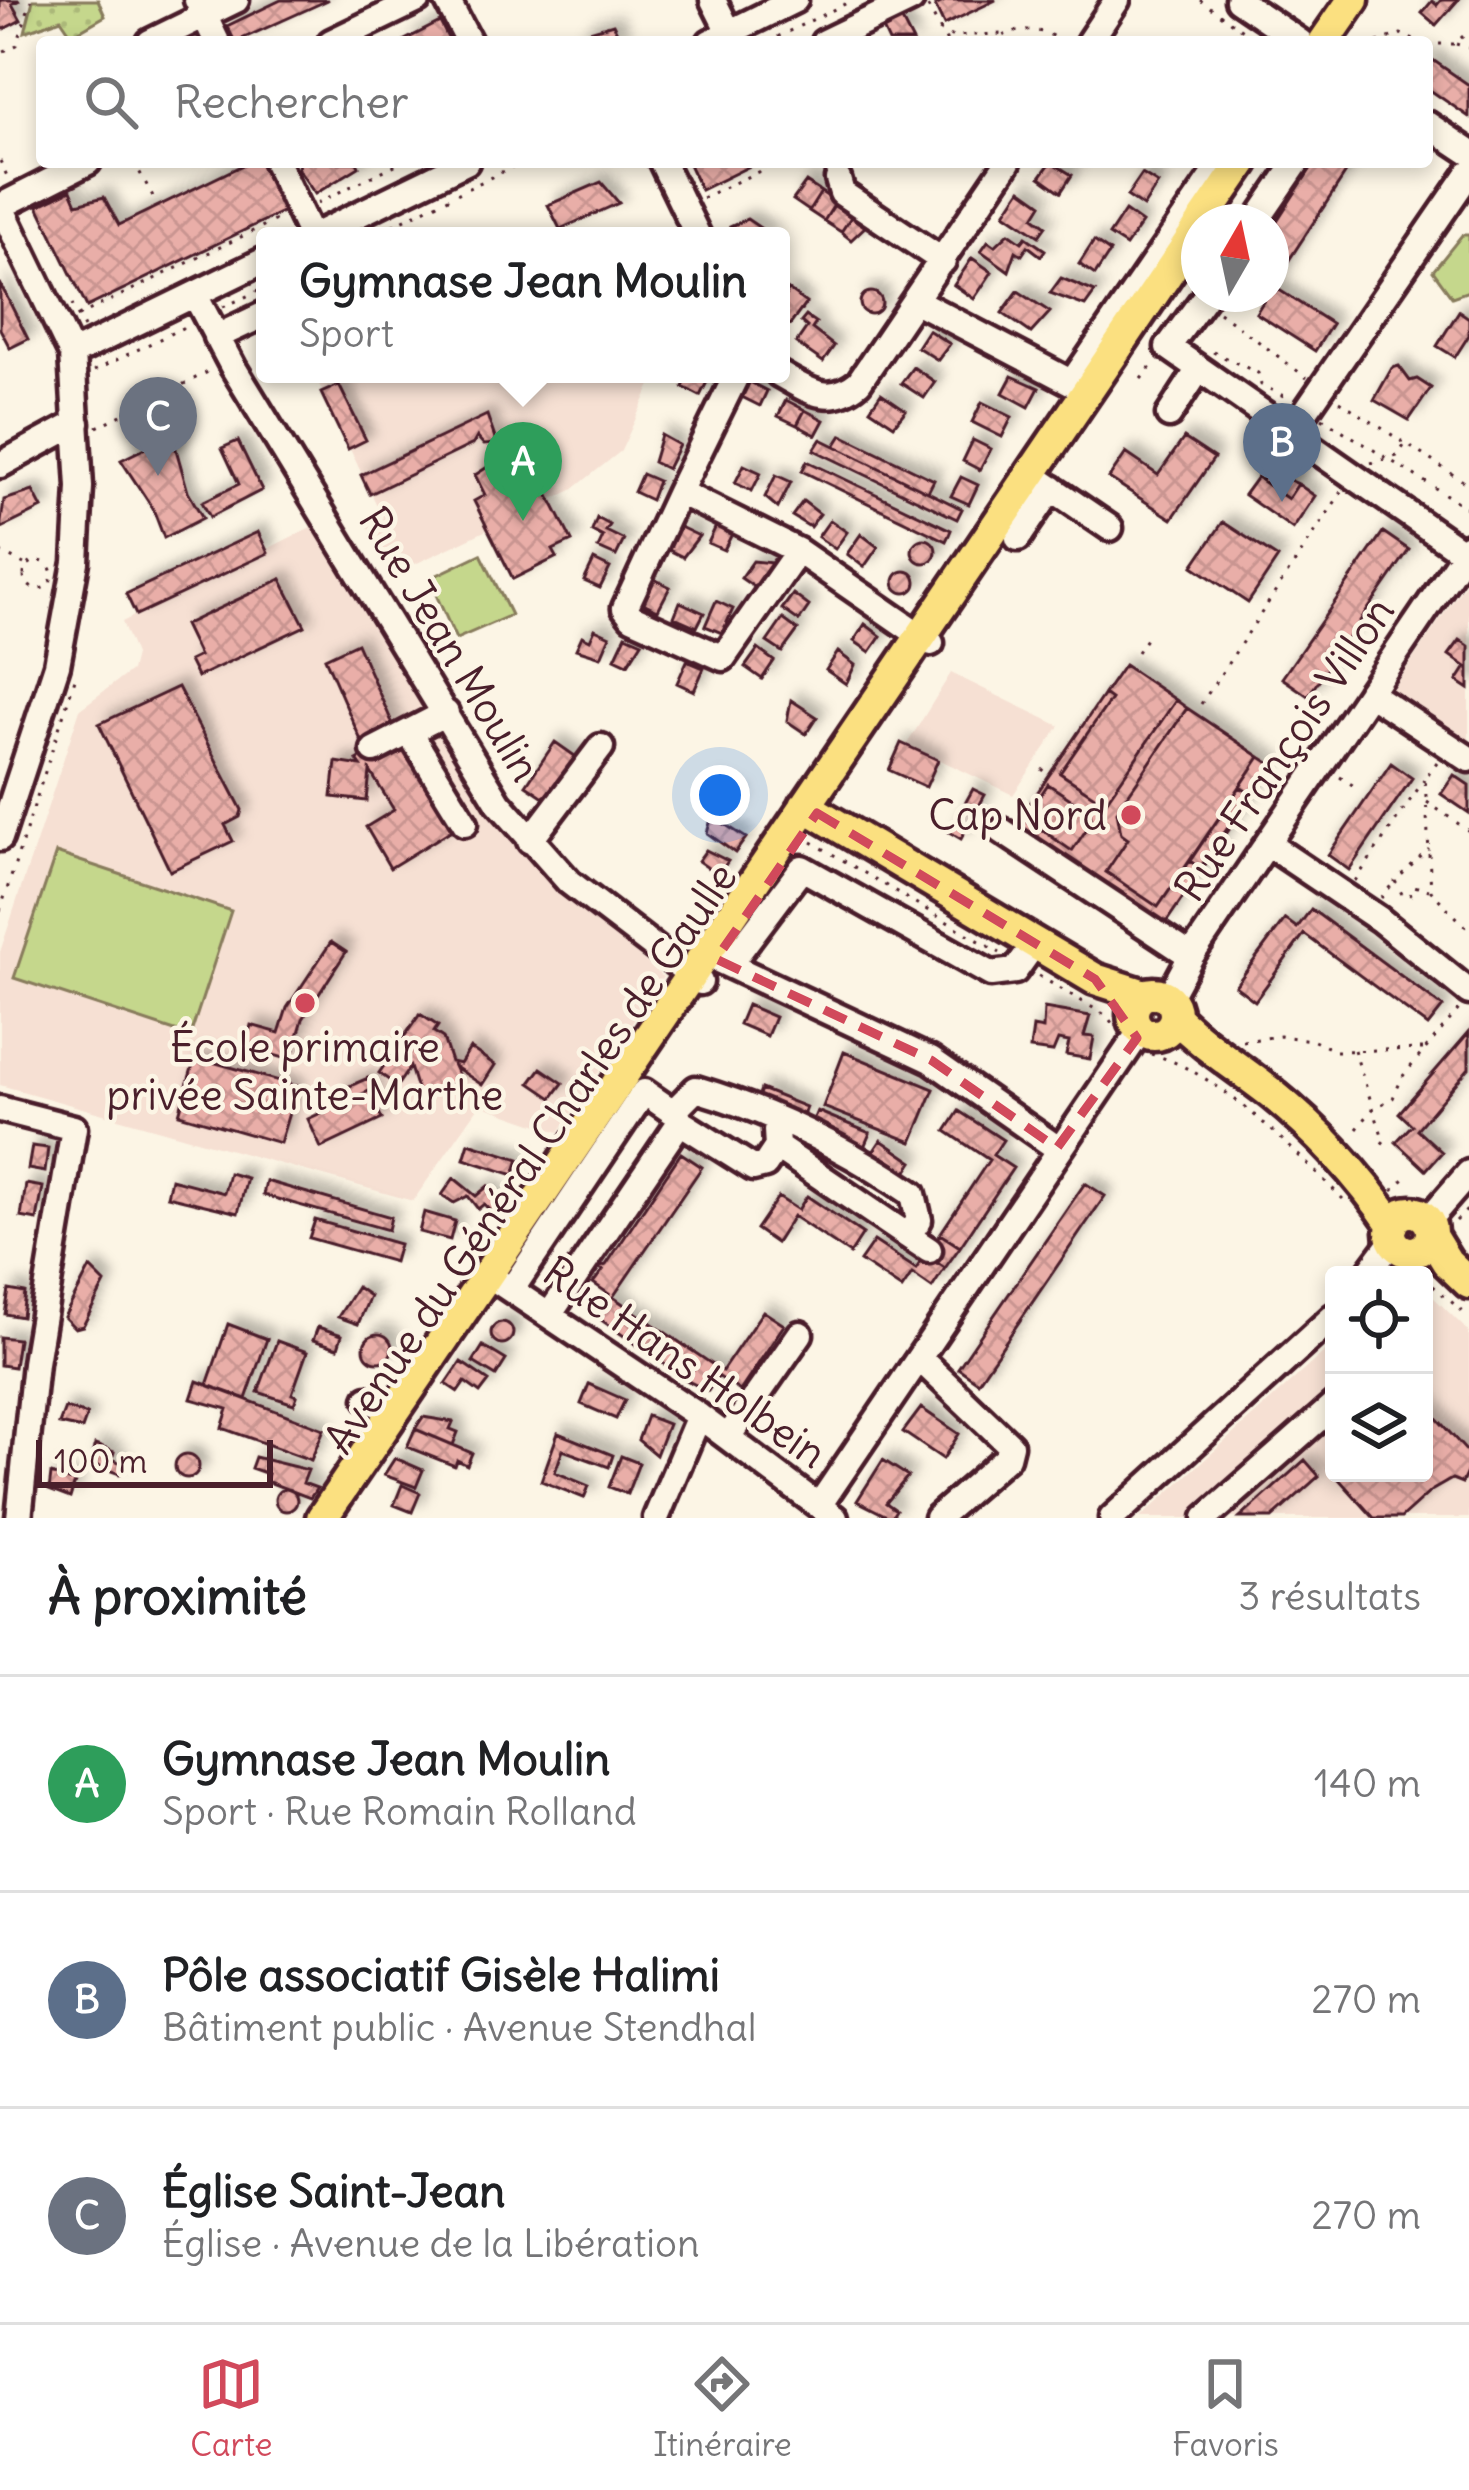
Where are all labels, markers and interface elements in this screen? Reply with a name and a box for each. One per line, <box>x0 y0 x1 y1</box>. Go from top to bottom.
search box <box>36 36 1433 168</box>
icon: search <box>78 69 144 135</box>
text: Rechercher <box>174 74 409 130</box>
north arrow <box>1181 204 1289 312</box>
popup <box>256 227 790 383</box>
text: Gymnase Jean Moulin <box>299 253 747 309</box>
text: Sport <box>299 309 394 358</box>
pin: C <box>119 377 197 476</box>
pin: B <box>1243 403 1321 502</box>
pin: A <box>484 422 562 521</box>
street label: Rue Jean Moulin <box>348 497 552 791</box>
street label: Rue François Villon <box>1163 587 1405 911</box>
your location <box>690 765 750 825</box>
place label: Cap Nord <box>928 789 1107 841</box>
marker: Cap Nord <box>1118 802 1144 828</box>
street label: Avenue du Général Charles de Gaulle <box>312 853 748 1463</box>
marker: École primaire privée Sainte-Marthe <box>292 990 318 1016</box>
place label: École primaire privée Sainte-Marthe <box>106 1020 504 1121</box>
street label: Rue Hans Holbein <box>533 1245 837 1479</box>
map controls <box>1325 1266 1433 1482</box>
button: locate <box>1325 1266 1433 1374</box>
button: layers <box>1325 1374 1433 1482</box>
scale bar <box>36 1434 273 1487</box>
text: 100 m <box>54 1440 147 1482</box>
text: À proximité <box>48 1564 307 1628</box>
text: 3 résultats <box>1238 1572 1421 1621</box>
text: Gymnase Jean Moulin <box>162 1731 610 1787</box>
text: A <box>74 1759 100 1808</box>
text: 140 m <box>1314 1759 1421 1808</box>
text: Sport · Rue Romain Rolland <box>162 1787 637 1836</box>
text: Pôle associatif Gisèle Halimi <box>162 1947 720 2003</box>
text: B <box>74 1975 100 2024</box>
text: 270 m <box>1311 1975 1421 2024</box>
text: Bâtiment public · Avenue Stendhal <box>162 2003 756 2052</box>
text: Église Saint-Jean <box>162 2163 505 2219</box>
text: C <box>74 2191 100 2240</box>
text: 270 m <box>1311 2191 1421 2240</box>
text: Église · Avenue de la Libération <box>162 2219 700 2268</box>
tab: Carte <box>190 2351 273 2465</box>
tab: Itinéraire <box>653 2351 792 2465</box>
tab: Favoris <box>1172 2351 1279 2465</box>

